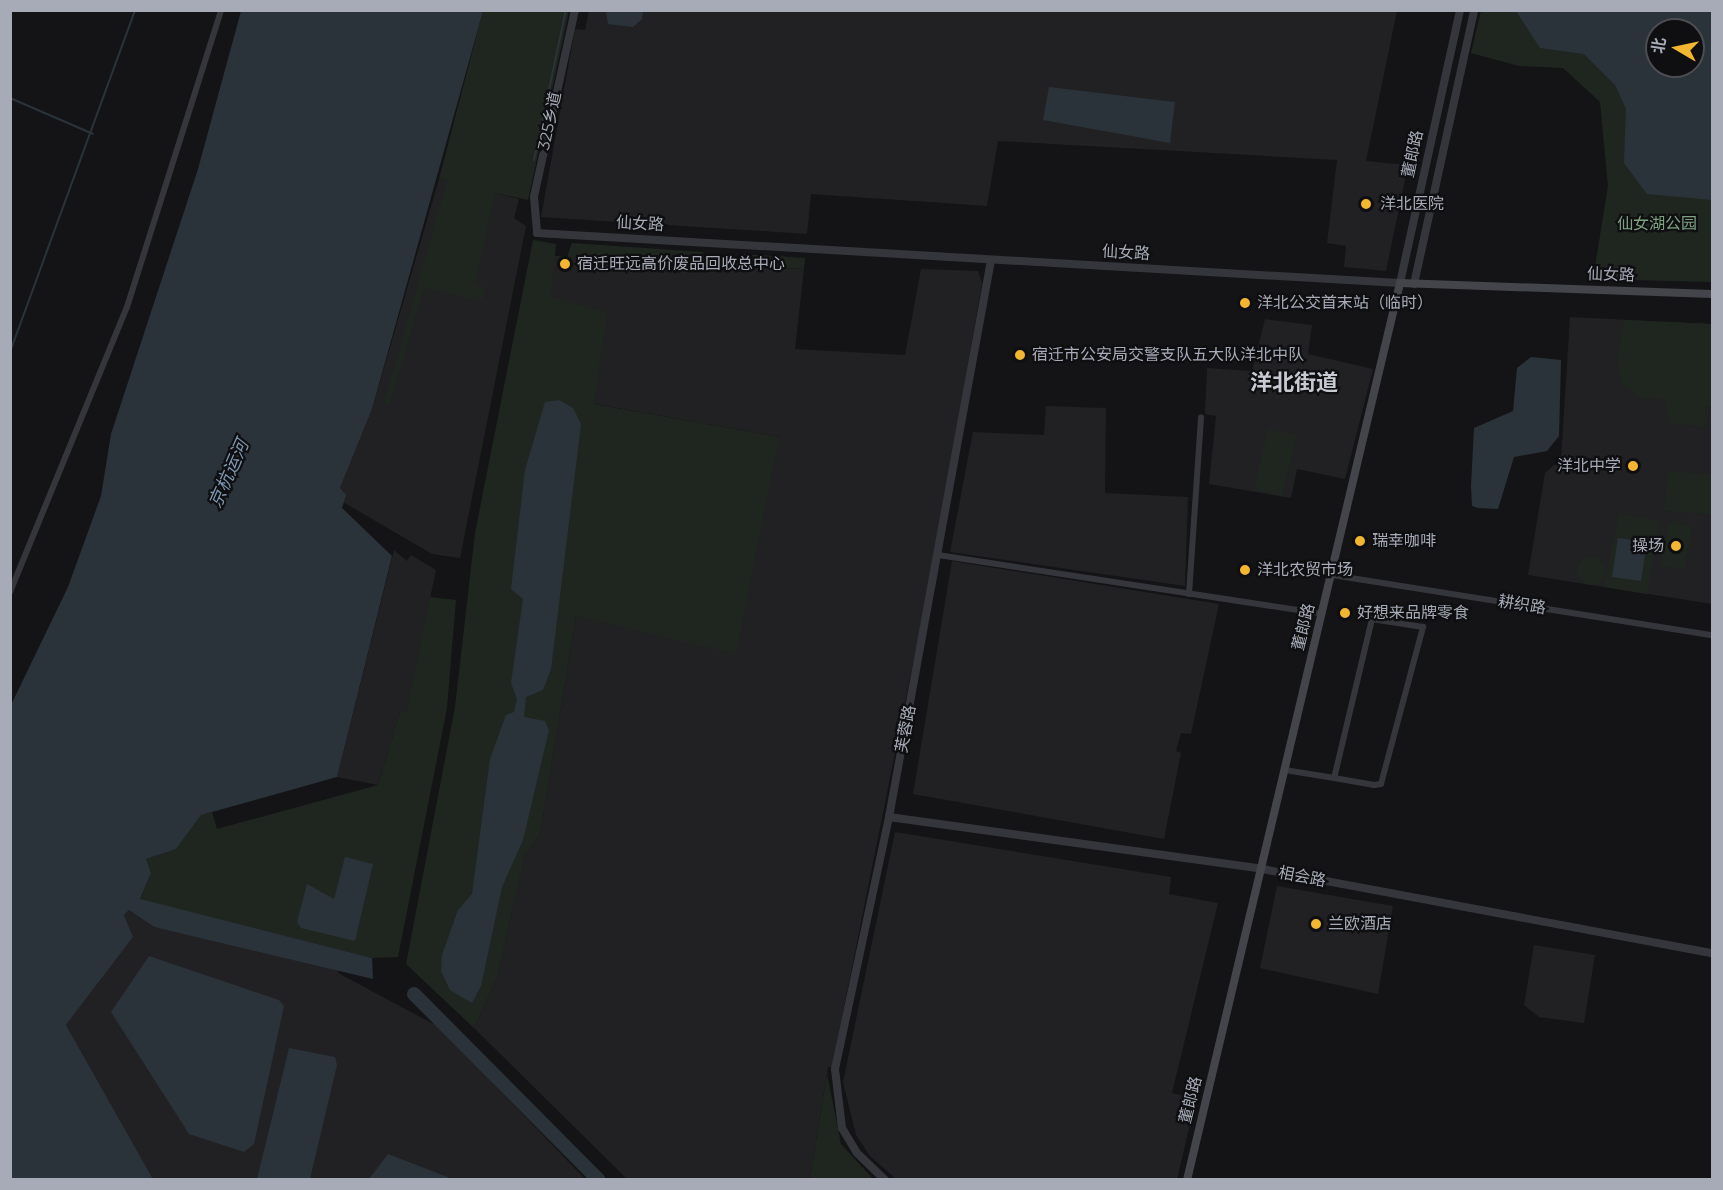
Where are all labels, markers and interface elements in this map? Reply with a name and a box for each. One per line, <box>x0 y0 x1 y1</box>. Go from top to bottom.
north arrow <box>1645 18 1705 78</box>
text: 北 <box>1648 36 1669 55</box>
street label: 325乡道 <box>534 90 566 152</box>
street label: 董郎路 <box>1399 129 1427 179</box>
place label: 洋北医院 <box>1380 194 1444 214</box>
marker: 洋北医院 <box>1357 195 1375 213</box>
street label: 仙女路 <box>616 213 664 235</box>
park label: 仙女湖公园 <box>1617 214 1697 234</box>
street label: 仙女路 <box>1102 242 1150 264</box>
place label: 宿迁旺远高价废品回收总中心 <box>577 254 785 274</box>
marker: 宿迁旺远高价废品回收总中心 <box>558 257 572 271</box>
street label: 仙女路 <box>1587 265 1635 285</box>
place label: 洋北公交首末站（临时） <box>1257 293 1433 313</box>
marker: 洋北公交首末站（临时） <box>1238 296 1252 310</box>
place label: 宿迁市公安局交警支队五大队洋北中队 <box>1032 345 1304 365</box>
marker: 宿迁市公安局交警支队五大队洋北中队 <box>1013 348 1027 362</box>
district label: 洋北街道 <box>1250 370 1338 396</box>
water label: 京杭运河 <box>204 437 254 511</box>
place label: 洋北中学 <box>1557 456 1621 476</box>
marker: 洋北中学 <box>1626 459 1640 473</box>
place label: 瑞幸咖啡 <box>1372 531 1436 551</box>
marker: 瑞幸咖啡 <box>1353 534 1367 548</box>
place label: 操场 <box>1632 536 1664 556</box>
marker: 操场 <box>1669 539 1683 553</box>
place label: 洋北农贸市场 <box>1257 560 1353 580</box>
marker: 洋北农贸市场 <box>1238 563 1252 577</box>
street label: 耕织路 <box>1497 592 1547 618</box>
street label: 董郎路 <box>1289 601 1319 653</box>
place label: 好想来品牌零食 <box>1357 603 1469 623</box>
marker: 好想来品牌零食 <box>1338 606 1352 620</box>
street label: 芙蓉路 <box>892 704 920 754</box>
street label: 相会路 <box>1277 863 1327 891</box>
place label: 兰欧酒店 <box>1328 914 1392 934</box>
marker: 兰欧酒店 <box>1309 917 1323 931</box>
street label: 董郎路 <box>1176 1074 1206 1126</box>

